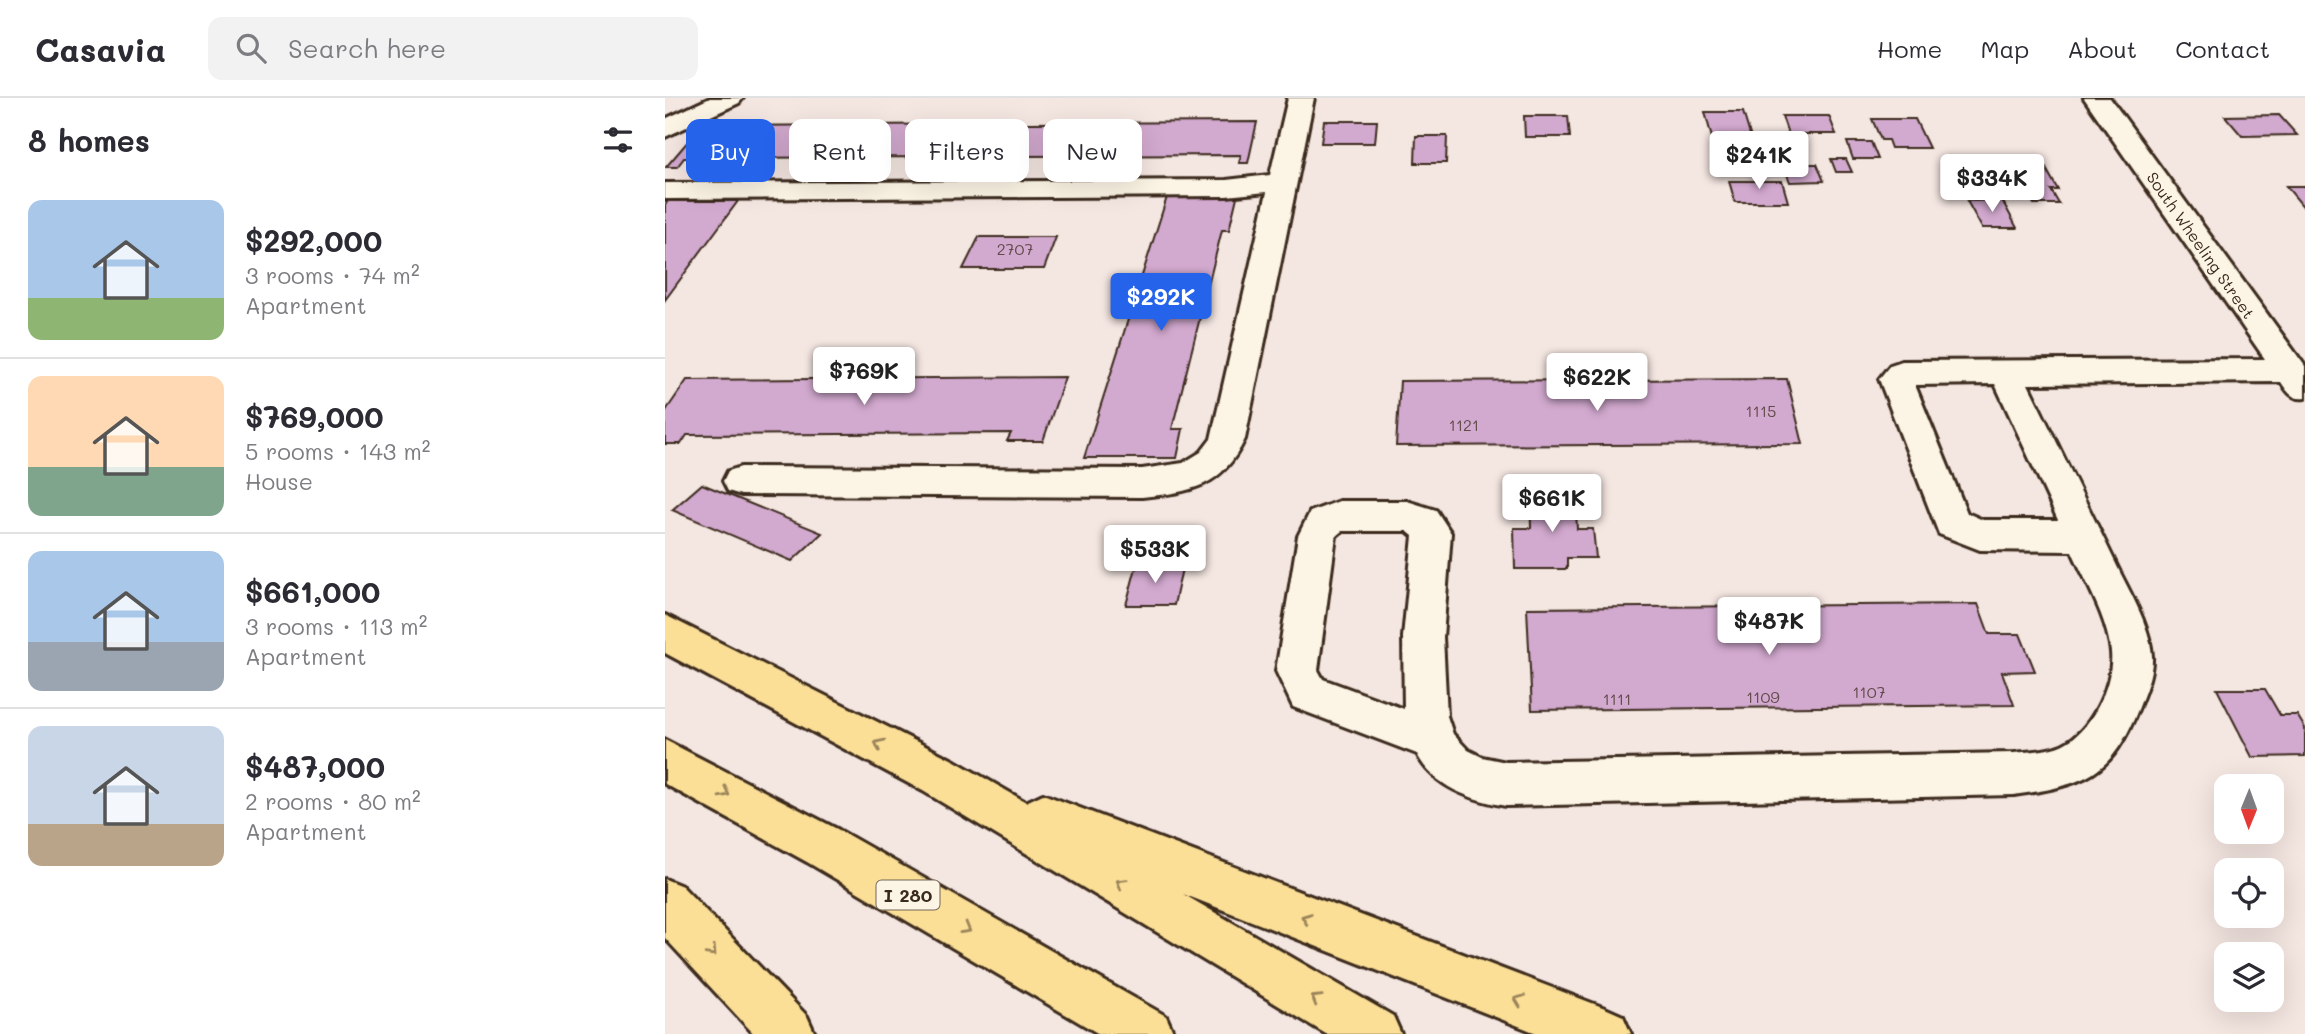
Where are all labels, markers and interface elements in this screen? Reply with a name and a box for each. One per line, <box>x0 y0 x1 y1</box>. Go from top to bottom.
search box <box>208 17 698 80</box>
text: Casavia <box>35 27 166 70</box>
icon: search <box>232 29 270 67</box>
text: Search here <box>288 31 446 65</box>
text: Home <box>1877 33 1942 64</box>
text: Map <box>1980 33 2029 64</box>
text: About <box>2067 33 2137 64</box>
text: Contact <box>2175 33 2270 64</box>
chip: Buy <box>686 119 775 182</box>
chip: Rent <box>789 119 891 182</box>
chip: Filters <box>905 119 1029 182</box>
chip: New <box>1043 119 1142 182</box>
text: 8 homes <box>28 120 150 160</box>
icon: filters <box>599 121 637 159</box>
pin: $241K <box>1710 132 1808 191</box>
text: $241K <box>1726 139 1792 169</box>
pin: $334K <box>1943 155 2041 214</box>
text: $334K <box>1956 162 2028 192</box>
street label: South Wheeling Street <box>2142 168 2260 322</box>
text: $292,000 <box>245 220 382 260</box>
icon: home <box>84 228 168 312</box>
house number: 2707 <box>997 238 1033 259</box>
text: 3 rooms · 74 m² <box>245 260 420 290</box>
pin: $292K <box>1112 274 1210 333</box>
text: $292K <box>1127 281 1195 311</box>
text: Apartment <box>245 290 367 320</box>
pin: $769K <box>815 348 913 407</box>
pin: $622K <box>1548 354 1646 413</box>
text: $769K <box>829 355 899 385</box>
text: $622K <box>1563 361 1631 391</box>
text: $769,000 <box>245 396 384 436</box>
house number: 1115 <box>1746 400 1776 421</box>
icon: home <box>84 404 168 488</box>
house number: 1121 <box>1449 414 1479 435</box>
text: 5 rooms · 143 m² <box>245 436 431 466</box>
text: House <box>245 466 313 496</box>
pin: $661K <box>1503 474 1601 534</box>
text: $661K <box>1518 482 1586 512</box>
pin: $533K <box>1106 526 1204 585</box>
text: $533K <box>1120 533 1190 563</box>
text: $661,000 <box>245 571 380 611</box>
icon: home <box>84 579 168 663</box>
pin: $487K <box>1720 598 1818 657</box>
text: $487K <box>1733 605 1805 635</box>
text: 3 rooms · 113 m² <box>245 611 427 641</box>
text: Apartment <box>245 641 367 671</box>
house number: 1107 <box>1852 681 1886 702</box>
house number: 1109 <box>1746 686 1780 707</box>
house number: 1111 <box>1603 688 1631 709</box>
one-way arrow <box>874 739 886 752</box>
text: $487,000 <box>245 746 385 786</box>
icon: home <box>84 754 168 838</box>
north arrow <box>2214 774 2284 844</box>
map controls <box>2214 774 2284 1012</box>
one-way arrow <box>718 785 730 798</box>
text: 2 rooms · 80 m² <box>245 786 421 816</box>
text: Apartment <box>245 816 367 846</box>
button: locate <box>2214 858 2284 928</box>
one-way arrow <box>1115 878 1128 891</box>
road number: I 280 <box>877 880 939 910</box>
one-way arrow <box>1301 913 1313 927</box>
one-way arrow <box>959 921 971 934</box>
button: layers <box>2214 942 2284 1012</box>
one-way arrow <box>703 944 716 957</box>
one-way arrow <box>1311 994 1324 1007</box>
one-way arrow <box>1513 995 1525 1009</box>

